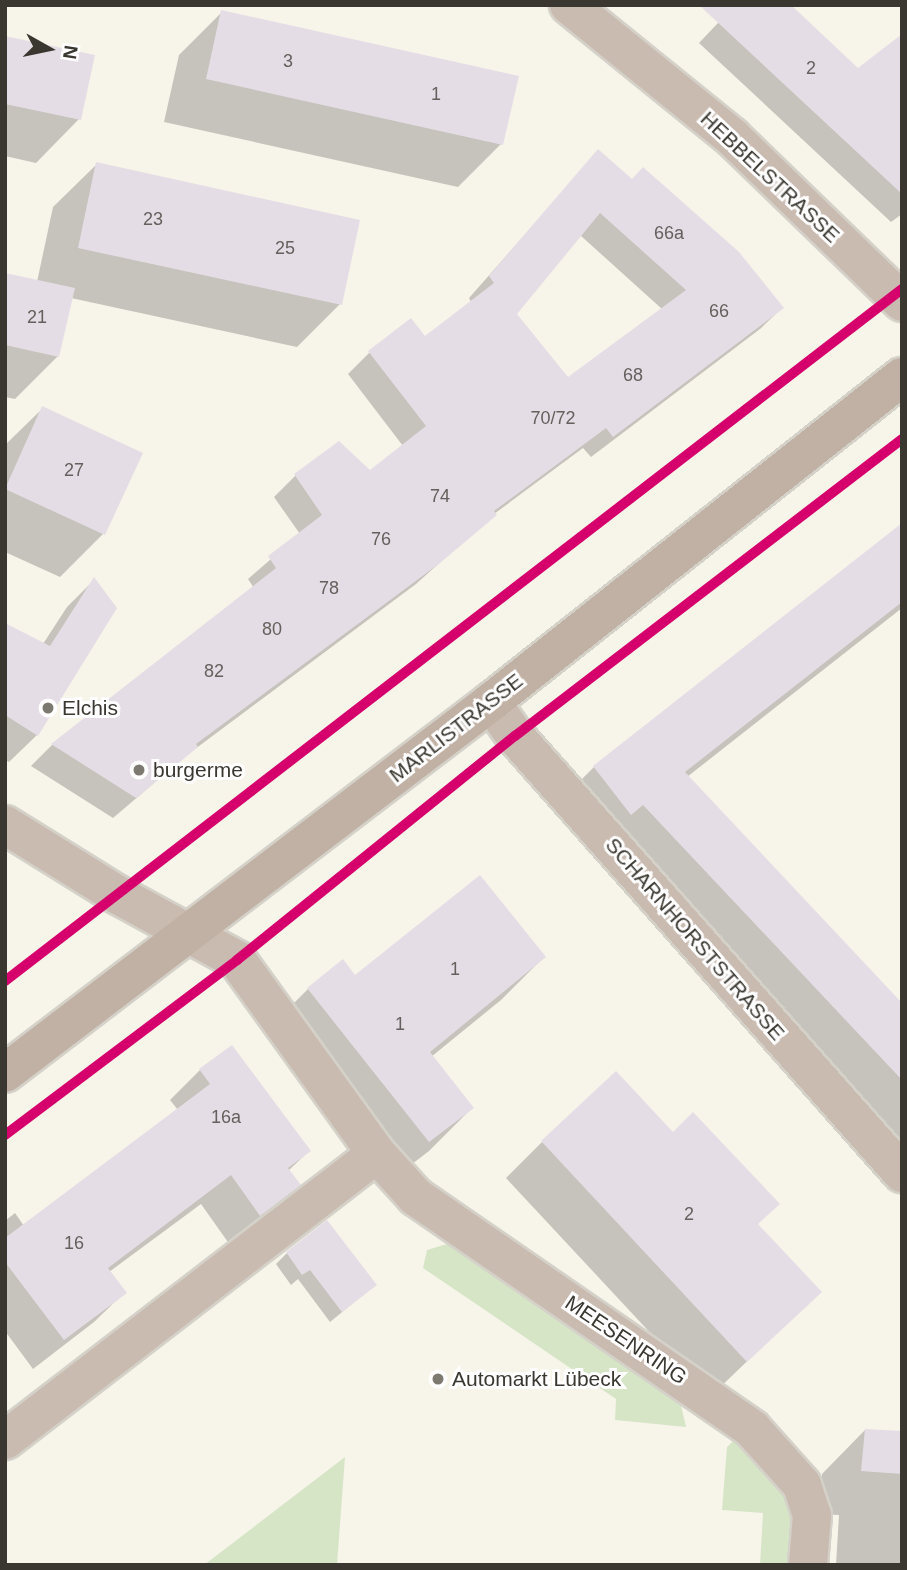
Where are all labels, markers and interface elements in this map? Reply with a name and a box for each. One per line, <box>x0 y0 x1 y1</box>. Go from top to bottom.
north arrow <box>14 14 84 84</box>
text: N <box>59 44 82 61</box>
house number: 3 <box>283 50 293 72</box>
house number: 2 <box>806 57 816 79</box>
house number: 1 <box>431 83 441 105</box>
street label: HEBBELSTRASSE <box>695 106 845 248</box>
house number: 23 <box>143 208 163 230</box>
house number: 66a <box>654 222 684 244</box>
house number: 25 <box>275 237 295 259</box>
house number: 66 <box>709 300 729 322</box>
house number: 21 <box>27 306 47 328</box>
house number: 68 <box>623 364 643 386</box>
house number: 70/72 <box>530 407 576 429</box>
house number: 27 <box>64 459 84 481</box>
house number: 74 <box>430 485 450 507</box>
house number: 76 <box>371 528 391 550</box>
house number: 78 <box>319 577 339 599</box>
house number: 80 <box>262 618 282 640</box>
house number: 82 <box>204 660 224 682</box>
street label: MARLISTRASSE <box>384 668 528 788</box>
place label: Elchis <box>62 695 118 721</box>
marker: Elchis <box>40 700 56 716</box>
place label: burgerme <box>153 757 243 783</box>
marker: burgerme <box>131 762 147 778</box>
street label: SCHARNHORSTSTRASSE <box>600 833 790 1045</box>
house number: 1 <box>450 958 460 980</box>
house number: 1 <box>395 1013 405 1035</box>
house number: 16a <box>211 1106 241 1128</box>
house number: 2 <box>684 1203 694 1225</box>
house number: 16 <box>64 1232 84 1254</box>
street label: MEESENRING <box>560 1290 692 1390</box>
place label: Automarkt Lübeck <box>452 1366 621 1392</box>
marker: Automarkt Lübeck <box>430 1371 446 1387</box>

